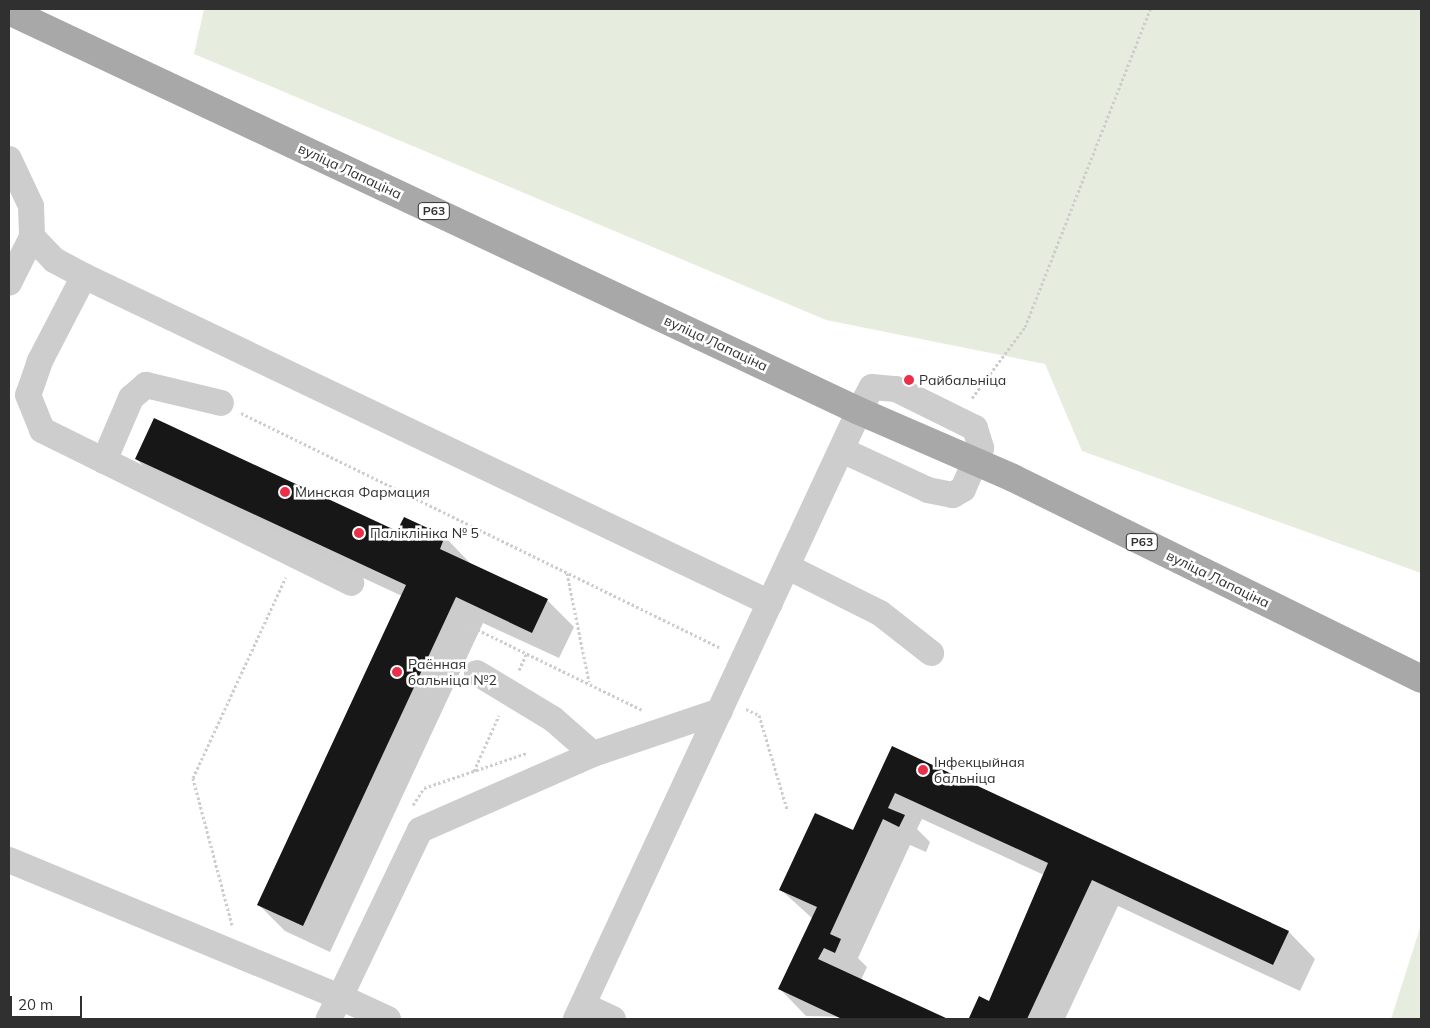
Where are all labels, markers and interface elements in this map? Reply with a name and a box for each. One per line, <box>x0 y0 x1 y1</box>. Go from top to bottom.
street label: вуліца Лапаціна <box>296 140 404 202</box>
road number: Р63 <box>418 202 450 220</box>
street label: вуліца Лапаціна <box>662 312 770 374</box>
place label: Райбальніца <box>919 372 1006 388</box>
marker: Райбальніца <box>903 374 915 386</box>
place label: Минская Фармация <box>295 484 430 500</box>
marker: Минская Фармация <box>279 486 291 498</box>
place label: Паліклініка № 5 <box>370 525 479 541</box>
marker: Паліклініка № 5 <box>352 526 366 540</box>
road number: Р63 <box>1126 532 1158 552</box>
street label: вуліца Лапаціна <box>1164 547 1272 611</box>
place label: Раённая бальніца №2 <box>408 656 497 689</box>
marker: Раённая бальніца №2 <box>390 665 404 679</box>
place label: Інфекцыйная бальніца <box>934 754 1025 786</box>
marker: Інфекцыйная бальніца <box>916 763 930 777</box>
scale bar <box>12 986 85 1018</box>
text: 20 m <box>18 995 53 1014</box>

